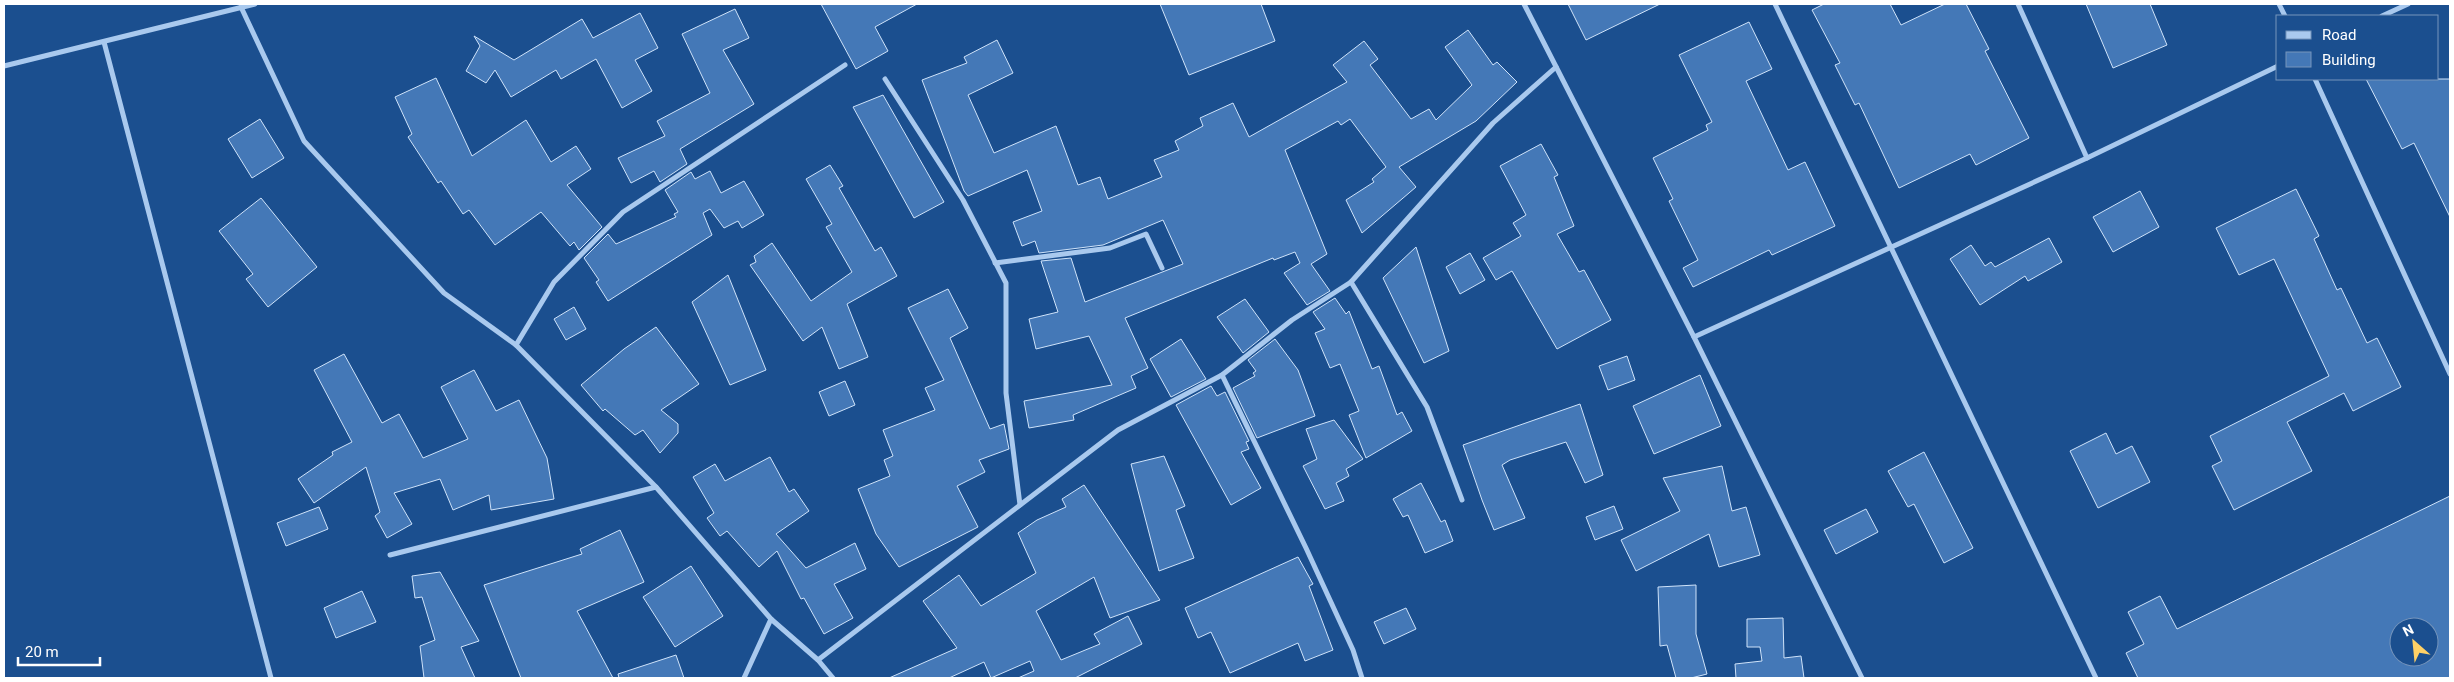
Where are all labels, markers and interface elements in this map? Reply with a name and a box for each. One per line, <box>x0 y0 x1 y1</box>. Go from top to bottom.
legend <box>2276 15 2439 80</box>
text: Road <box>2322 26 2356 44</box>
text: Building <box>2322 51 2376 69</box>
north arrow <box>2389 617 2439 667</box>
text: N <box>2400 621 2416 640</box>
scale bar <box>18 634 100 666</box>
text: 20 m <box>25 643 59 661</box>

